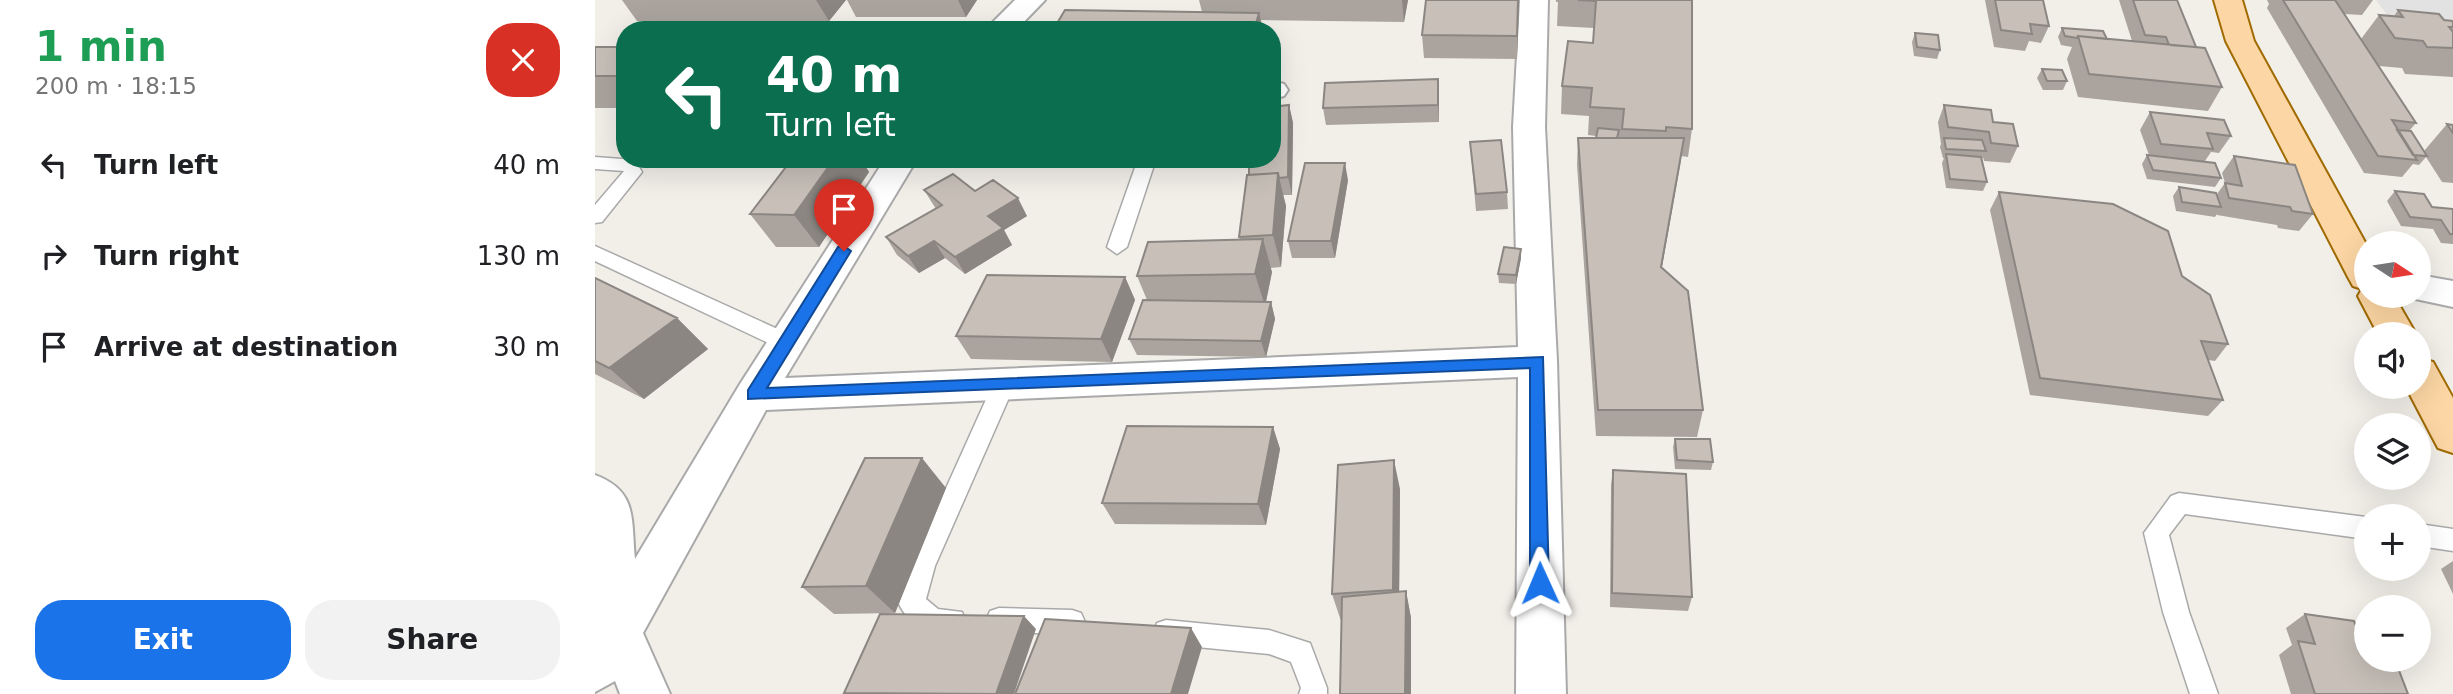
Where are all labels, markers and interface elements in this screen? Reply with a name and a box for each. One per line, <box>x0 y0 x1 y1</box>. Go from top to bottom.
text: 1 min <box>35 22 167 71</box>
button: close <box>486 23 560 97</box>
text: 40 m <box>766 47 902 104</box>
icon: left <box>651 49 742 140</box>
text: 200 m · 18:15 <box>35 73 197 99</box>
text: Turn left <box>766 106 896 144</box>
icon: left <box>35 146 73 184</box>
text: Turn left <box>94 150 218 180</box>
text: 40 m <box>493 150 560 180</box>
pin <box>814 179 874 251</box>
icon: arrive <box>825 190 863 228</box>
north arrow <box>2354 231 2431 308</box>
map controls <box>2354 231 2431 672</box>
icon: right <box>35 237 73 275</box>
text: Turn right <box>94 241 239 271</box>
text: 130 m <box>477 241 560 271</box>
button: sound <box>2354 322 2431 399</box>
icon: arrive <box>35 328 73 366</box>
text: Arrive at destination <box>94 332 398 362</box>
text: 30 m <box>493 332 560 362</box>
button: layers <box>2354 413 2431 490</box>
button: + <box>2354 504 2431 581</box>
position arrow <box>1503 546 1577 620</box>
button: − <box>2354 595 2431 672</box>
button: Exit <box>35 600 291 680</box>
button: Share <box>305 600 560 680</box>

